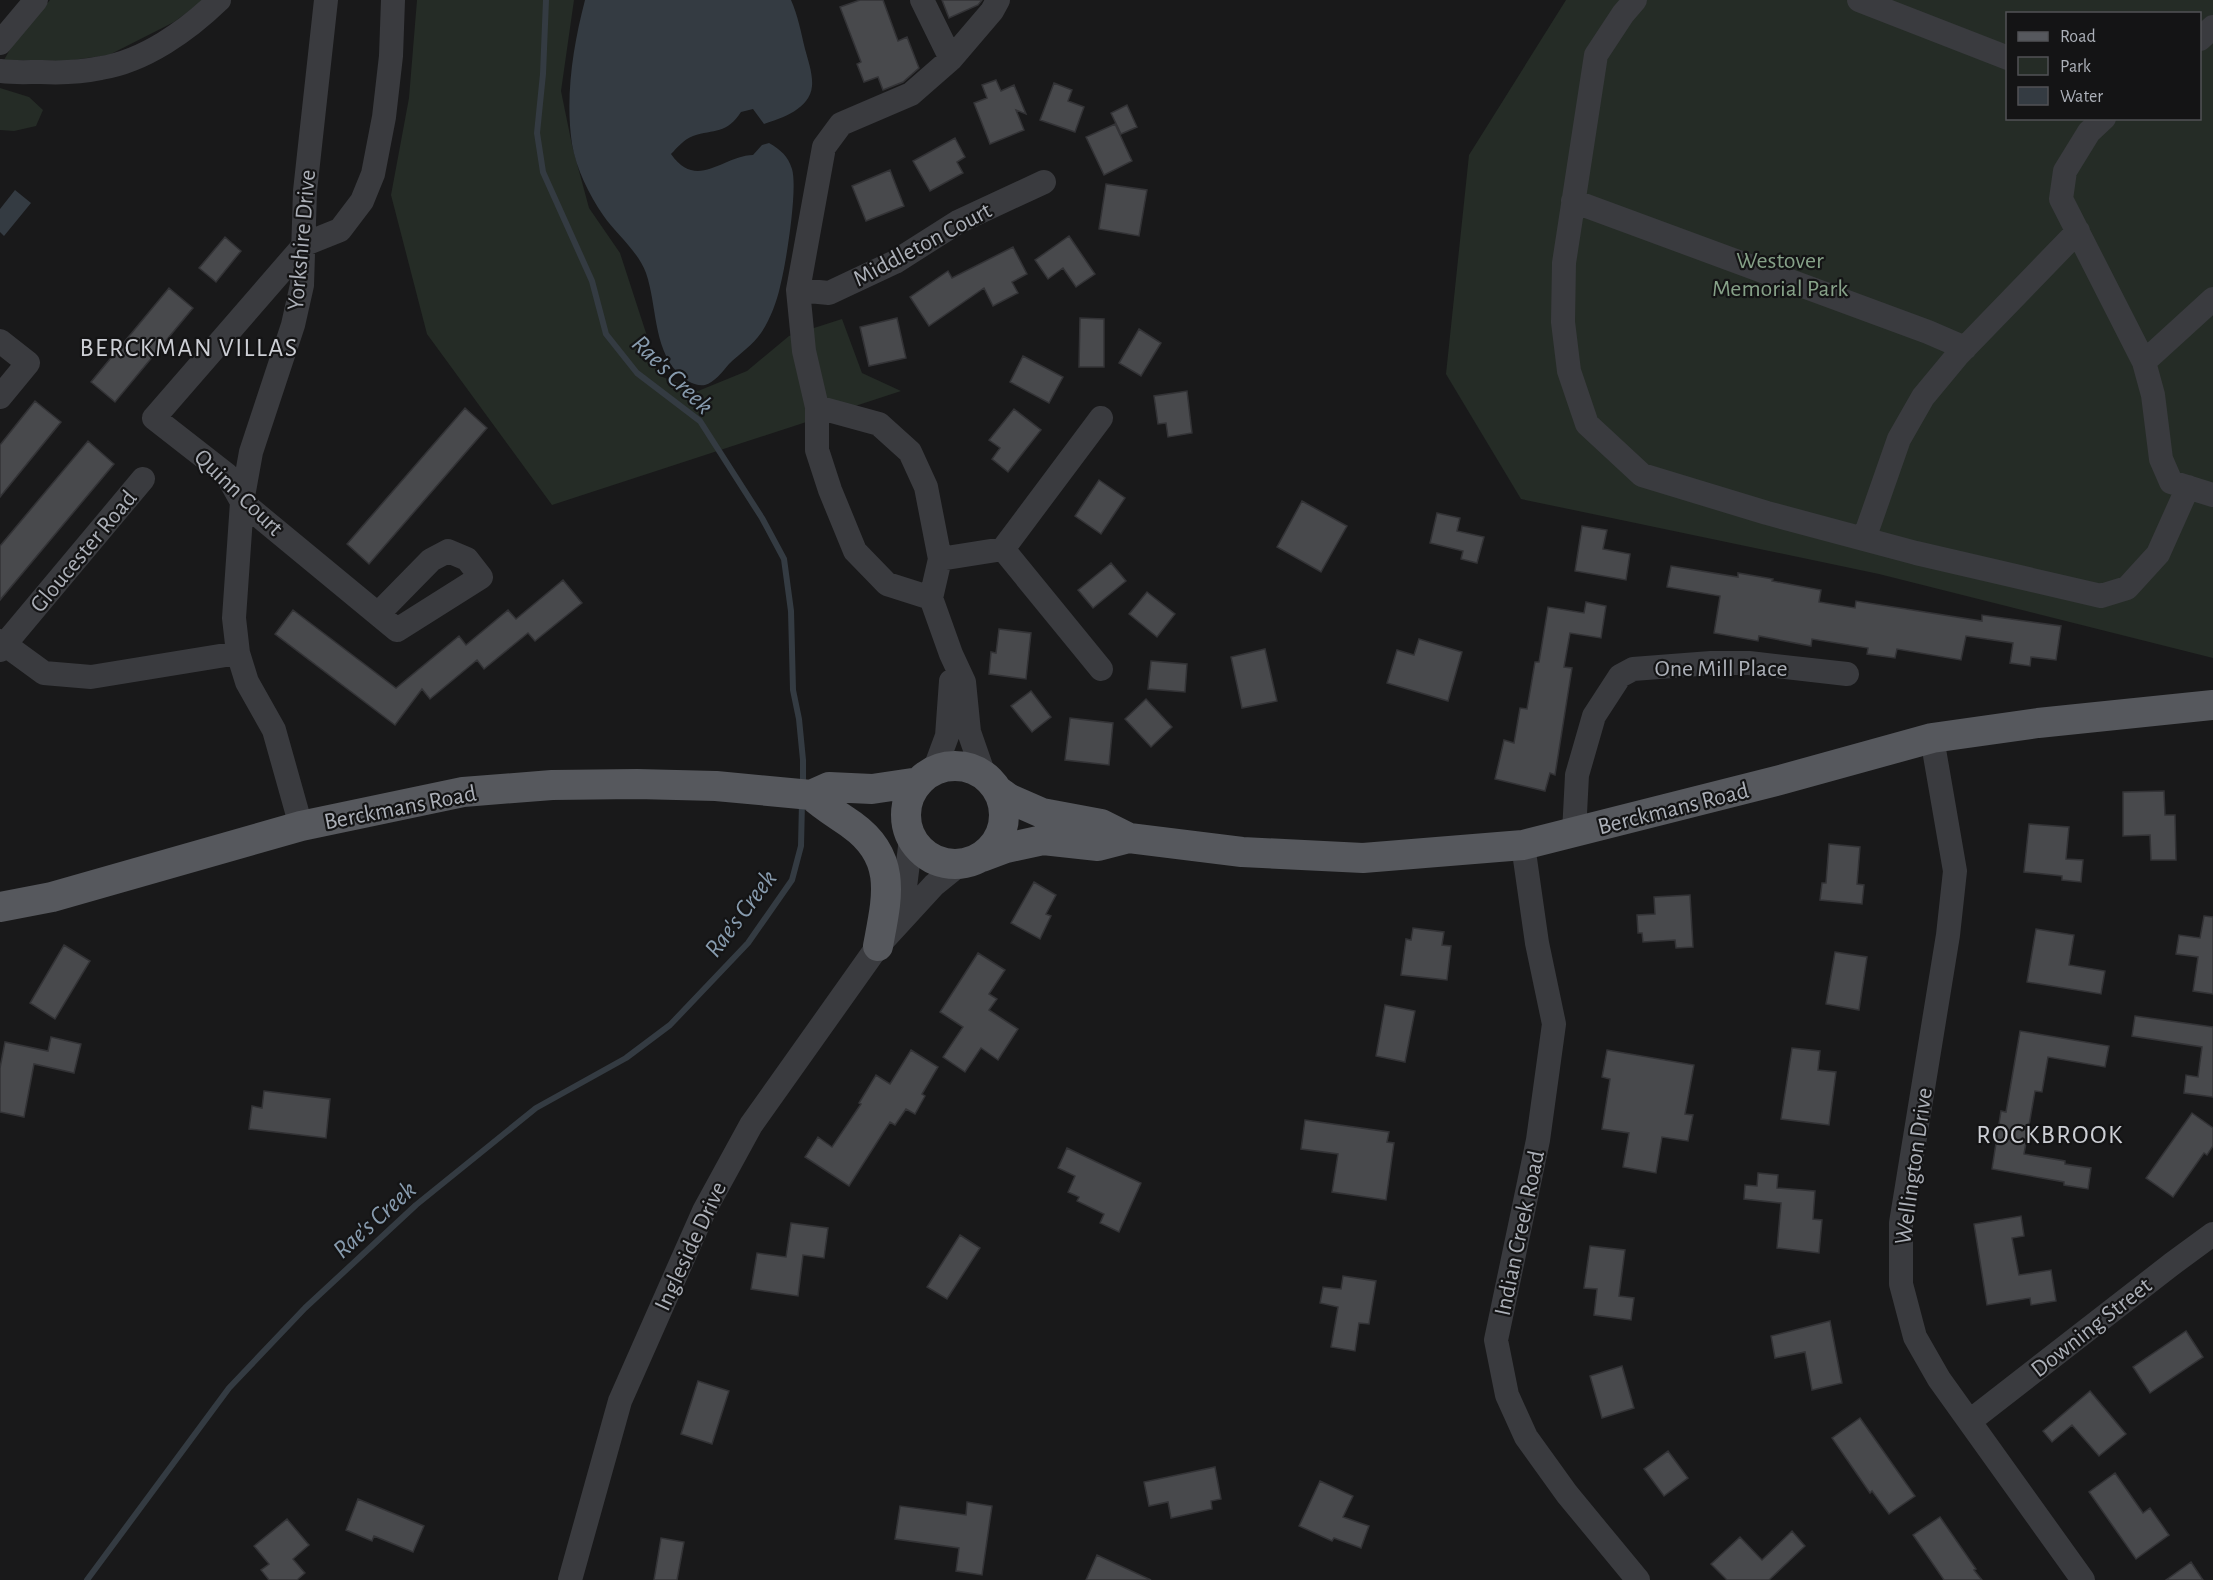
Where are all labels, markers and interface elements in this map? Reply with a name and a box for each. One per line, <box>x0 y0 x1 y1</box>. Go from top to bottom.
legend <box>2006 12 2201 120</box>
text: Road <box>2060 28 2096 46</box>
text: Park <box>2060 58 2092 76</box>
text: Water <box>2060 88 2103 106</box>
street label: Yorkshire Drive <box>284 169 320 311</box>
street label: Middleton Court <box>849 198 996 291</box>
park label: Westover Memorial Park <box>1712 249 1848 301</box>
water label: Rae's Creek <box>627 330 718 419</box>
district label: BERCKMAN VILLAS <box>79 335 299 361</box>
street label: Quinn Court <box>189 445 288 541</box>
street label: Gloucester Road <box>26 486 142 617</box>
street label: One Mill Place <box>1655 657 1787 681</box>
street label: Berckmans Road <box>1595 779 1751 839</box>
street label: Berckmans Road <box>322 781 478 835</box>
water label: Rae's Creek <box>700 865 782 962</box>
street label: Wellington Drive <box>1891 1086 1937 1246</box>
district label: ROCKBROOK <box>1976 1122 2124 1148</box>
street label: Indian Creek Road <box>1491 1148 1549 1318</box>
water label: Rae's Creek <box>328 1176 421 1263</box>
street label: Ingleside Drive <box>651 1178 731 1315</box>
street label: Downing Street <box>2027 1273 2157 1382</box>

